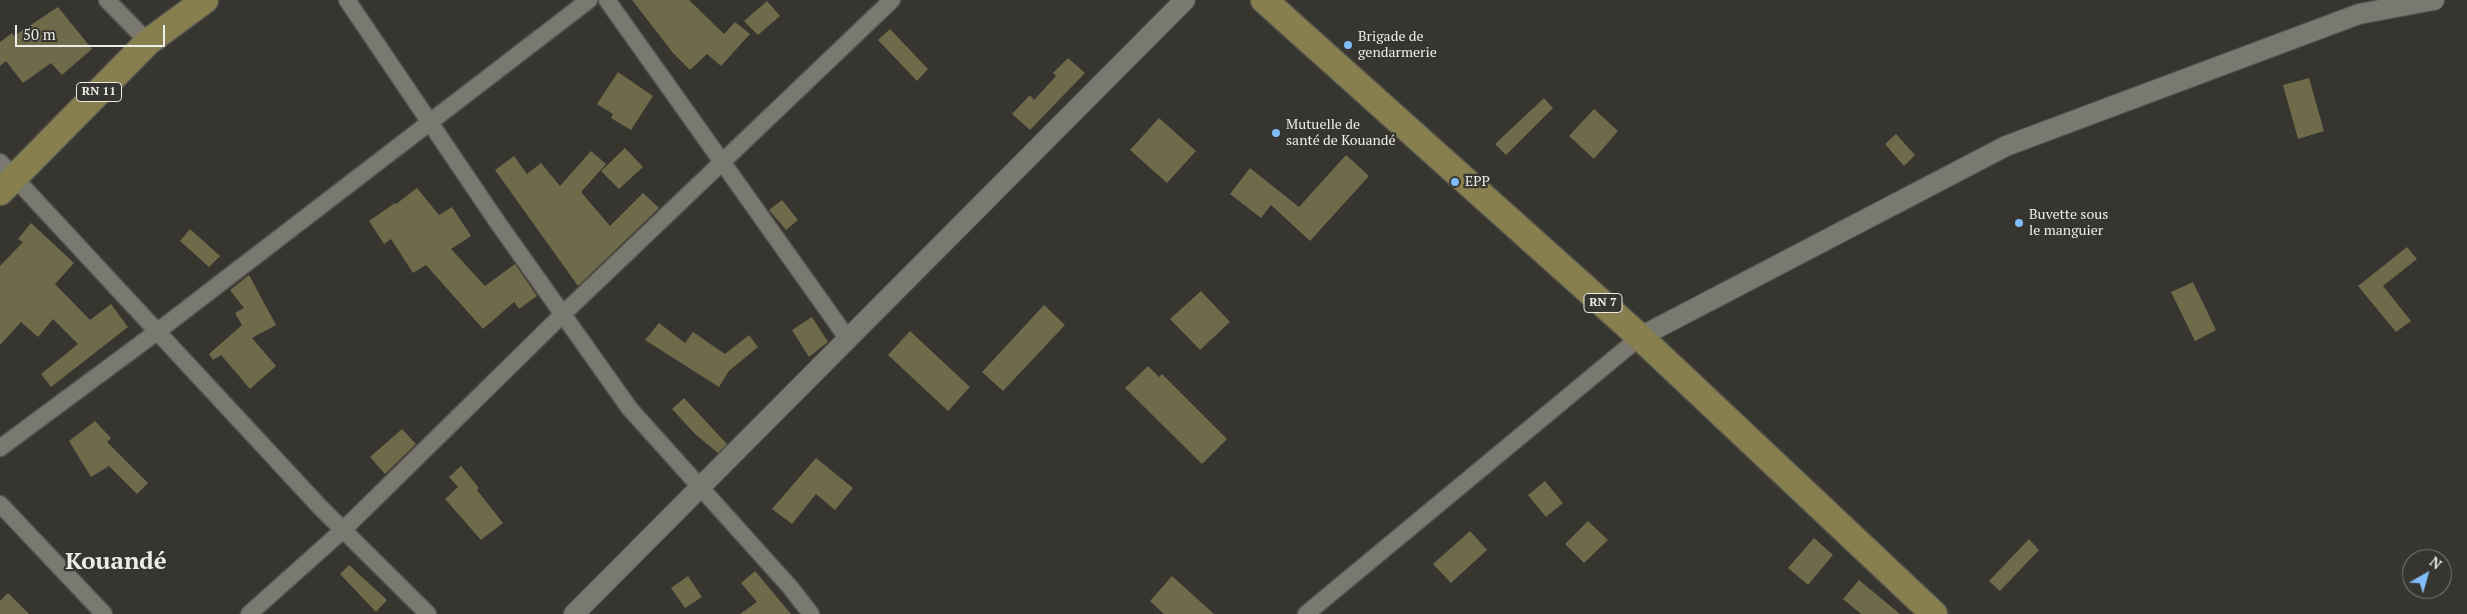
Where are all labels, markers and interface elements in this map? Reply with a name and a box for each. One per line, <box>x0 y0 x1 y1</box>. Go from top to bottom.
scale bar <box>18 15 168 47</box>
text: 50 m <box>23 24 56 44</box>
place label: Brigade de gendarmerie <box>1358 29 1437 62</box>
marker: Brigade de gendarmerie <box>1342 39 1354 51</box>
road number: RN 11 <box>76 82 122 101</box>
place label: Mutuelle de santé de Kouandé <box>1286 117 1396 150</box>
marker: Mutuelle de santé de Kouandé <box>1270 127 1282 139</box>
place label: EPP <box>1465 174 1490 190</box>
marker: EPP <box>1449 176 1461 188</box>
place label: Buvette sous le manguier <box>2029 207 2108 240</box>
marker: Buvette sous le manguier <box>2013 217 2025 229</box>
road number: RN 7 <box>1584 294 1622 312</box>
district label: Kouandé <box>65 548 167 576</box>
north arrow <box>2402 549 2452 599</box>
text: N <box>2426 552 2446 573</box>

